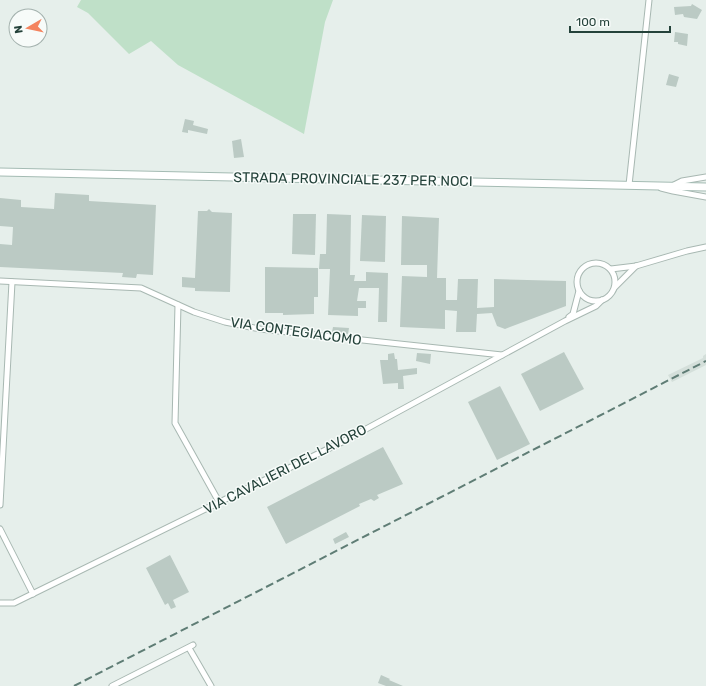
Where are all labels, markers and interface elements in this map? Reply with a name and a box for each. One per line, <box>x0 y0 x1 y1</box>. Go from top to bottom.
north arrow <box>8 8 48 48</box>
scale bar <box>570 8 670 34</box>
text: 100 m <box>576 15 610 29</box>
text: N <box>12 24 26 34</box>
street label: STRADA PROVINCIALE 237 PER NOCI <box>233 169 473 190</box>
street label: VIA CONTEGIACOMO <box>229 314 363 349</box>
street label: VIA CAVALIERI DEL LAVORO <box>201 421 369 518</box>

